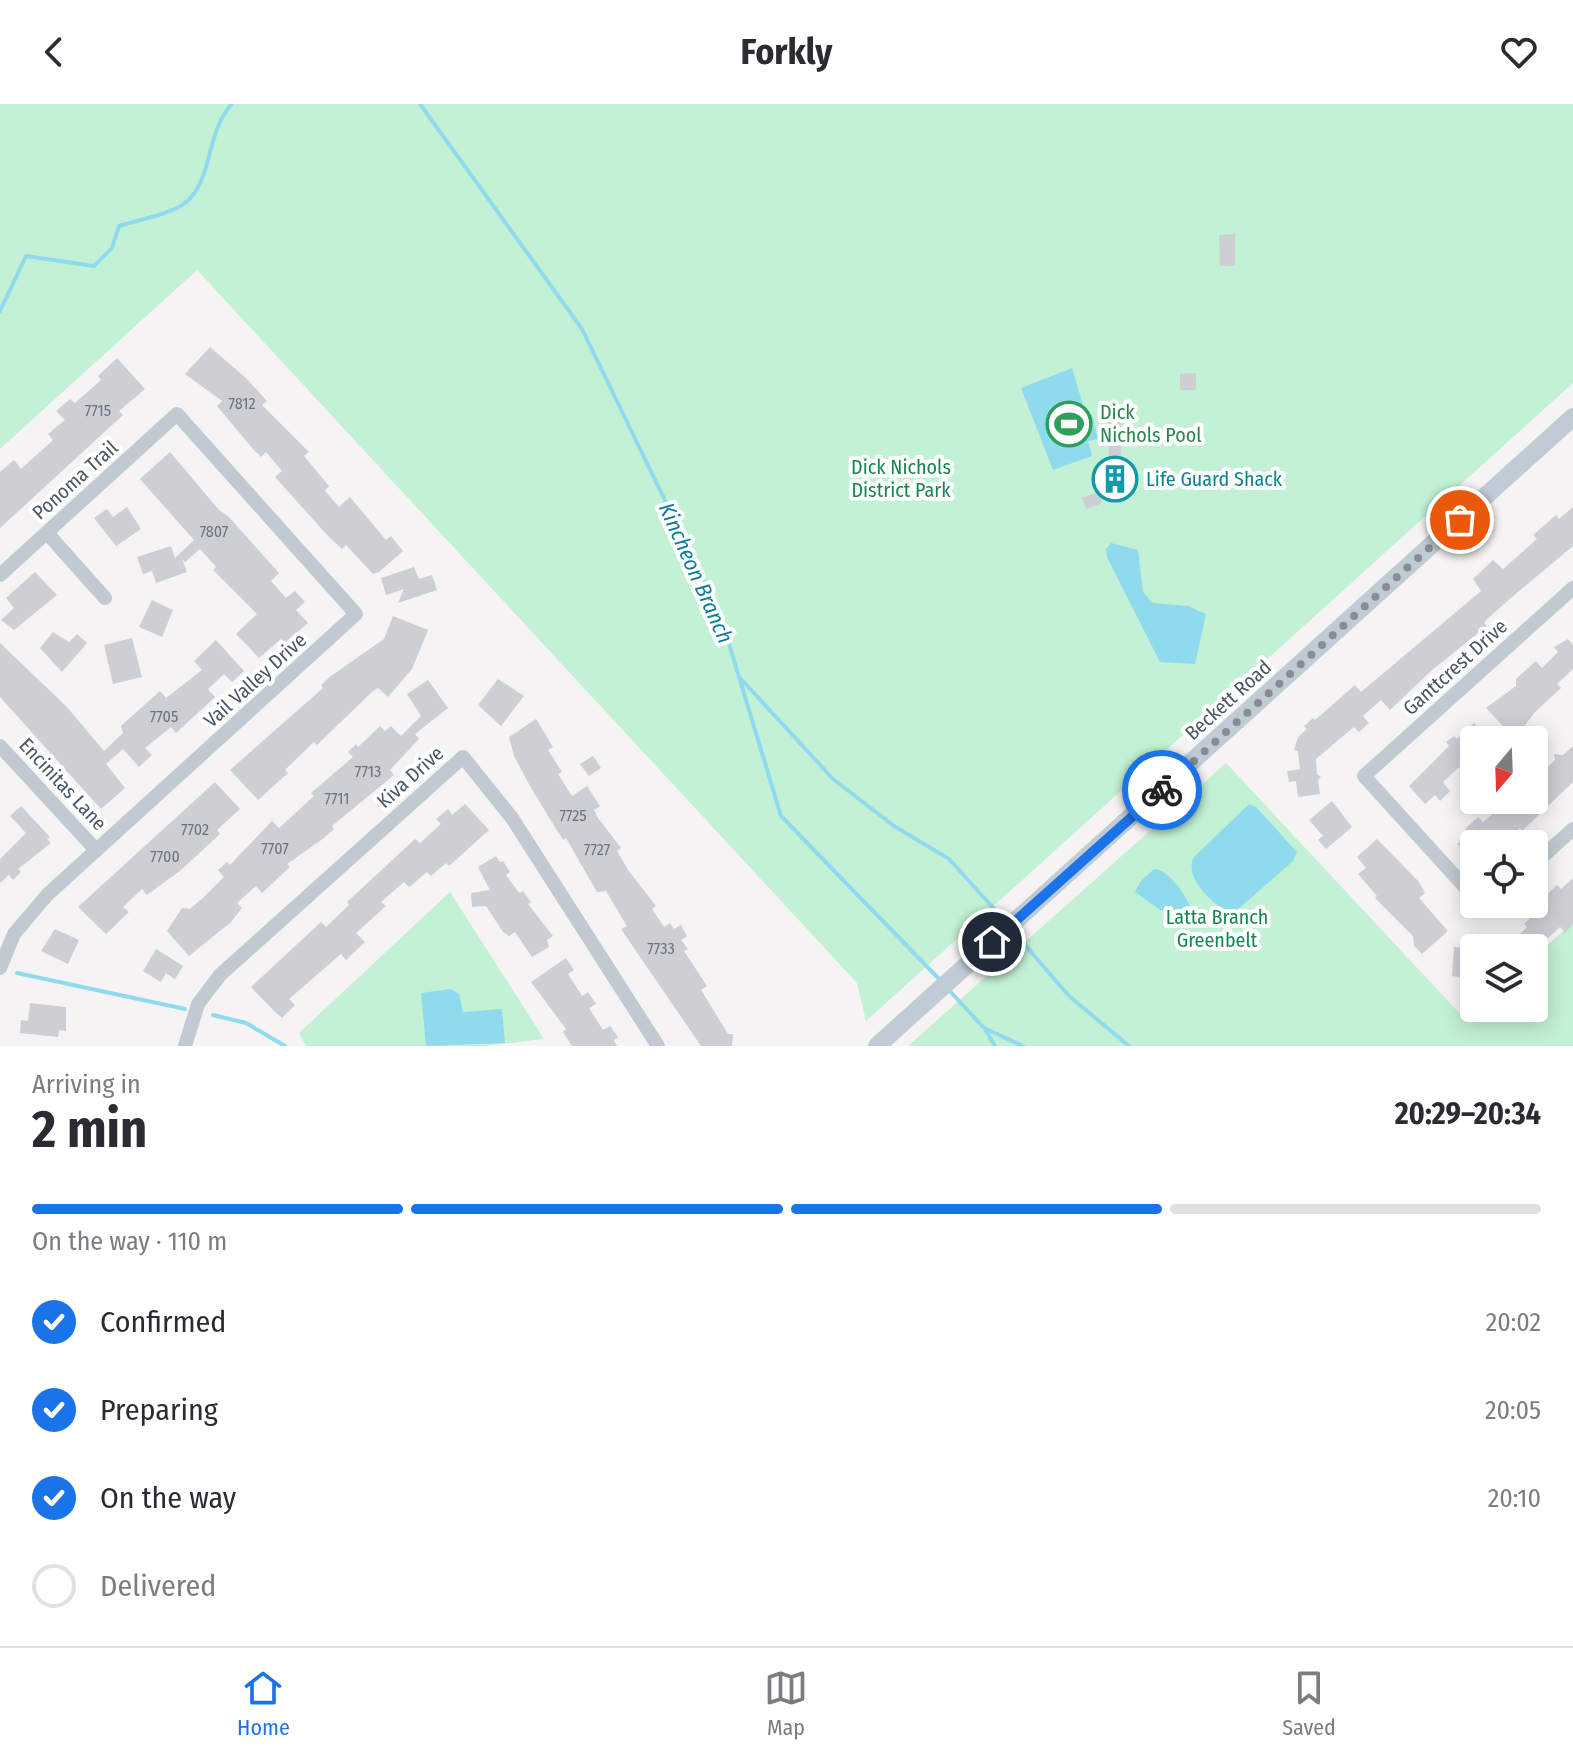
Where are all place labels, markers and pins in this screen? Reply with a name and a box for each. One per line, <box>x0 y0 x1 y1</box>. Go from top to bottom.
sports icon: Dick Nichols Pool <box>1045 400 1093 448</box>
place label: Dick Nichols Pool <box>1100 400 1202 447</box>
building icon: Life Guard Shack <box>1091 455 1139 503</box>
place label: Life Guard Shack <box>1146 467 1283 491</box>
pin <box>1426 486 1494 554</box>
pin <box>958 908 1026 976</box>

